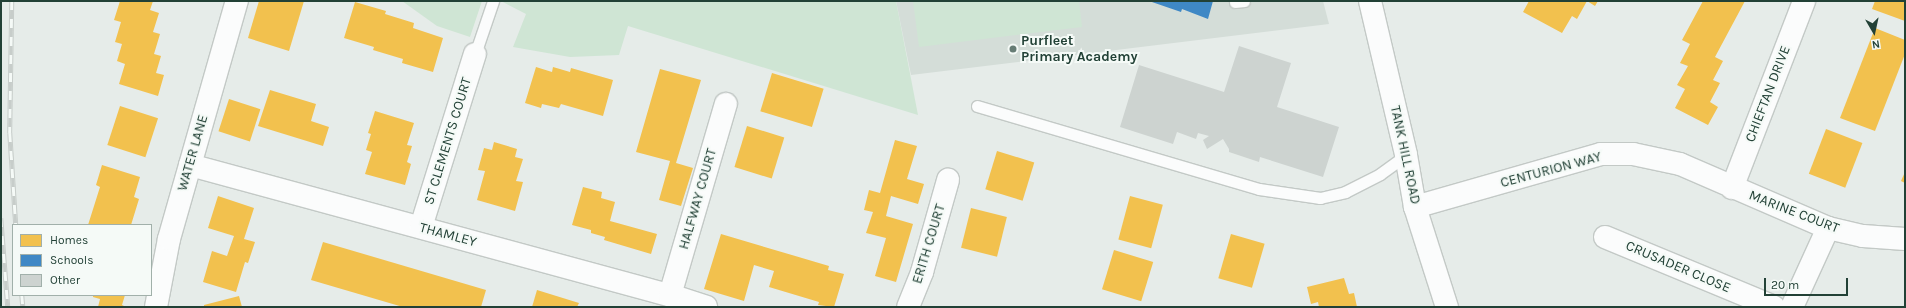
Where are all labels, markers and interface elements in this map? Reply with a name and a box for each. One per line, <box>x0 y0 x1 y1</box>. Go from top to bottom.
north arrow <box>1854 12 1894 52</box>
place label: Purfleet Primary Academy <box>1021 33 1137 66</box>
text: N <box>1871 37 1881 51</box>
street label: CHIEFTAN DRIVE <box>1742 43 1794 145</box>
marker: Purfleet Primary Academy <box>1008 44 1018 54</box>
street label: ST CLEMENTS COURT <box>421 75 475 207</box>
street label: TANK HILL ROAD <box>1386 104 1424 206</box>
street label: WATER LANE <box>174 113 212 193</box>
street label: HALFWAY COURT <box>676 147 720 251</box>
street label: CENTURION WAY <box>1499 148 1603 192</box>
street label: MARINE COURT <box>1746 187 1842 237</box>
street label: ERITH COURT <box>909 202 949 286</box>
street label: THAMLEY <box>418 219 478 251</box>
legend <box>12 224 152 296</box>
text: Homes <box>50 233 88 247</box>
street label: CRUSADER CLOSE <box>1623 237 1733 297</box>
text: Schools <box>50 253 93 267</box>
scale bar <box>1766 270 1850 296</box>
text: Other <box>50 273 80 287</box>
text: 20 m <box>1771 278 1799 292</box>

